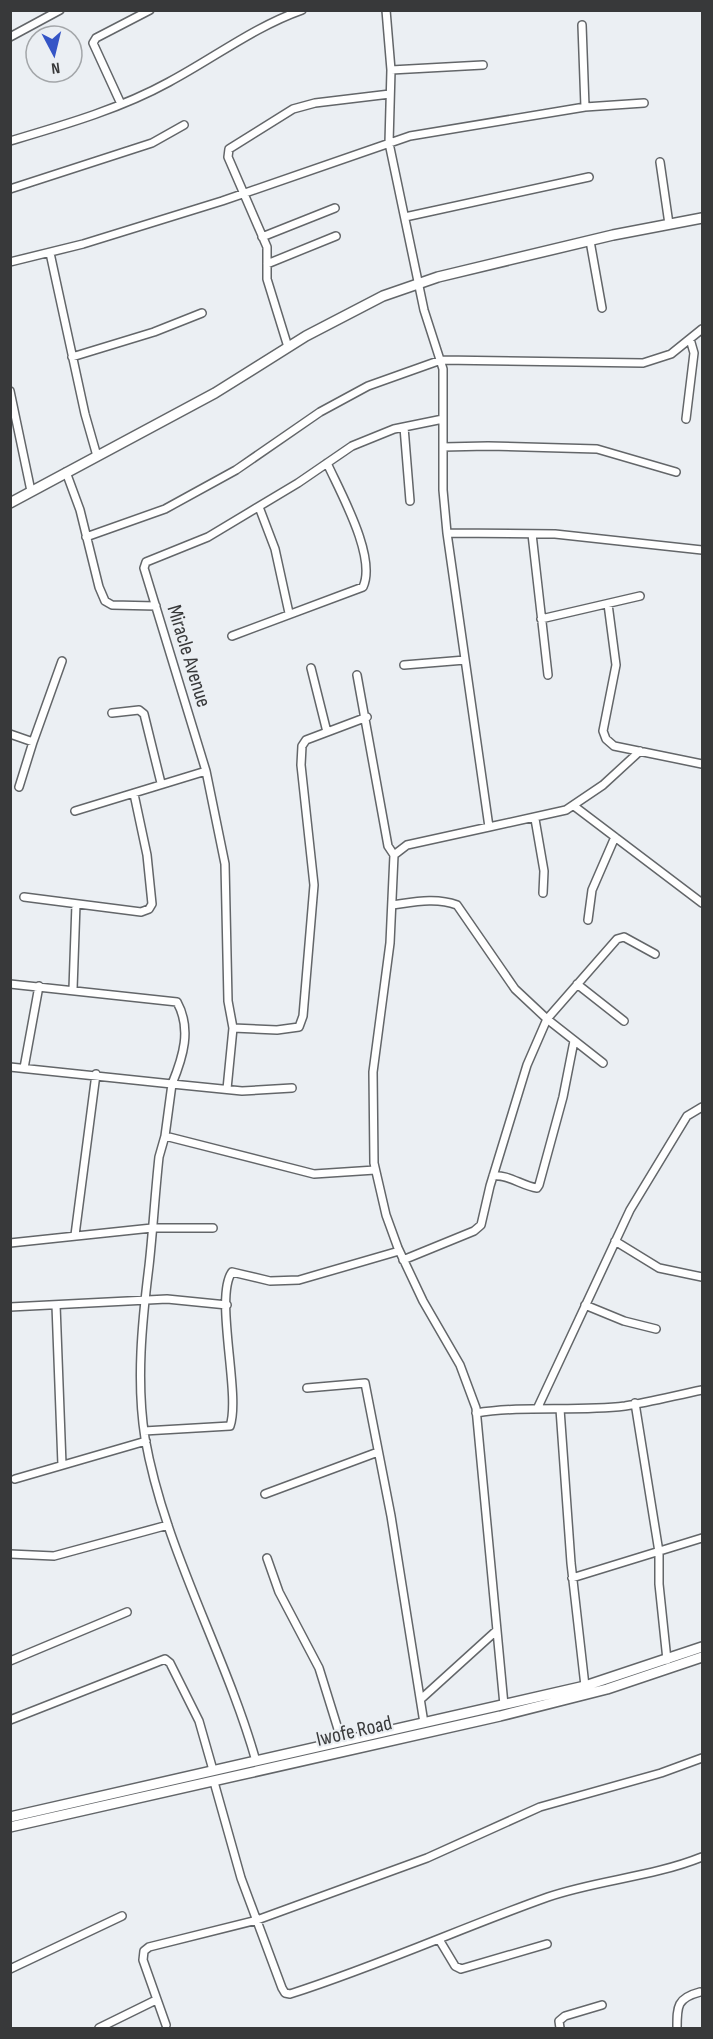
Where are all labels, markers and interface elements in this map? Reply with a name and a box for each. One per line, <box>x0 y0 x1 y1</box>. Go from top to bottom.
north arrow <box>24 24 84 84</box>
text: N <box>50 57 61 77</box>
street label: Miracle Avenue <box>162 602 216 710</box>
street label: Iwofe Road <box>314 1710 394 1752</box>

